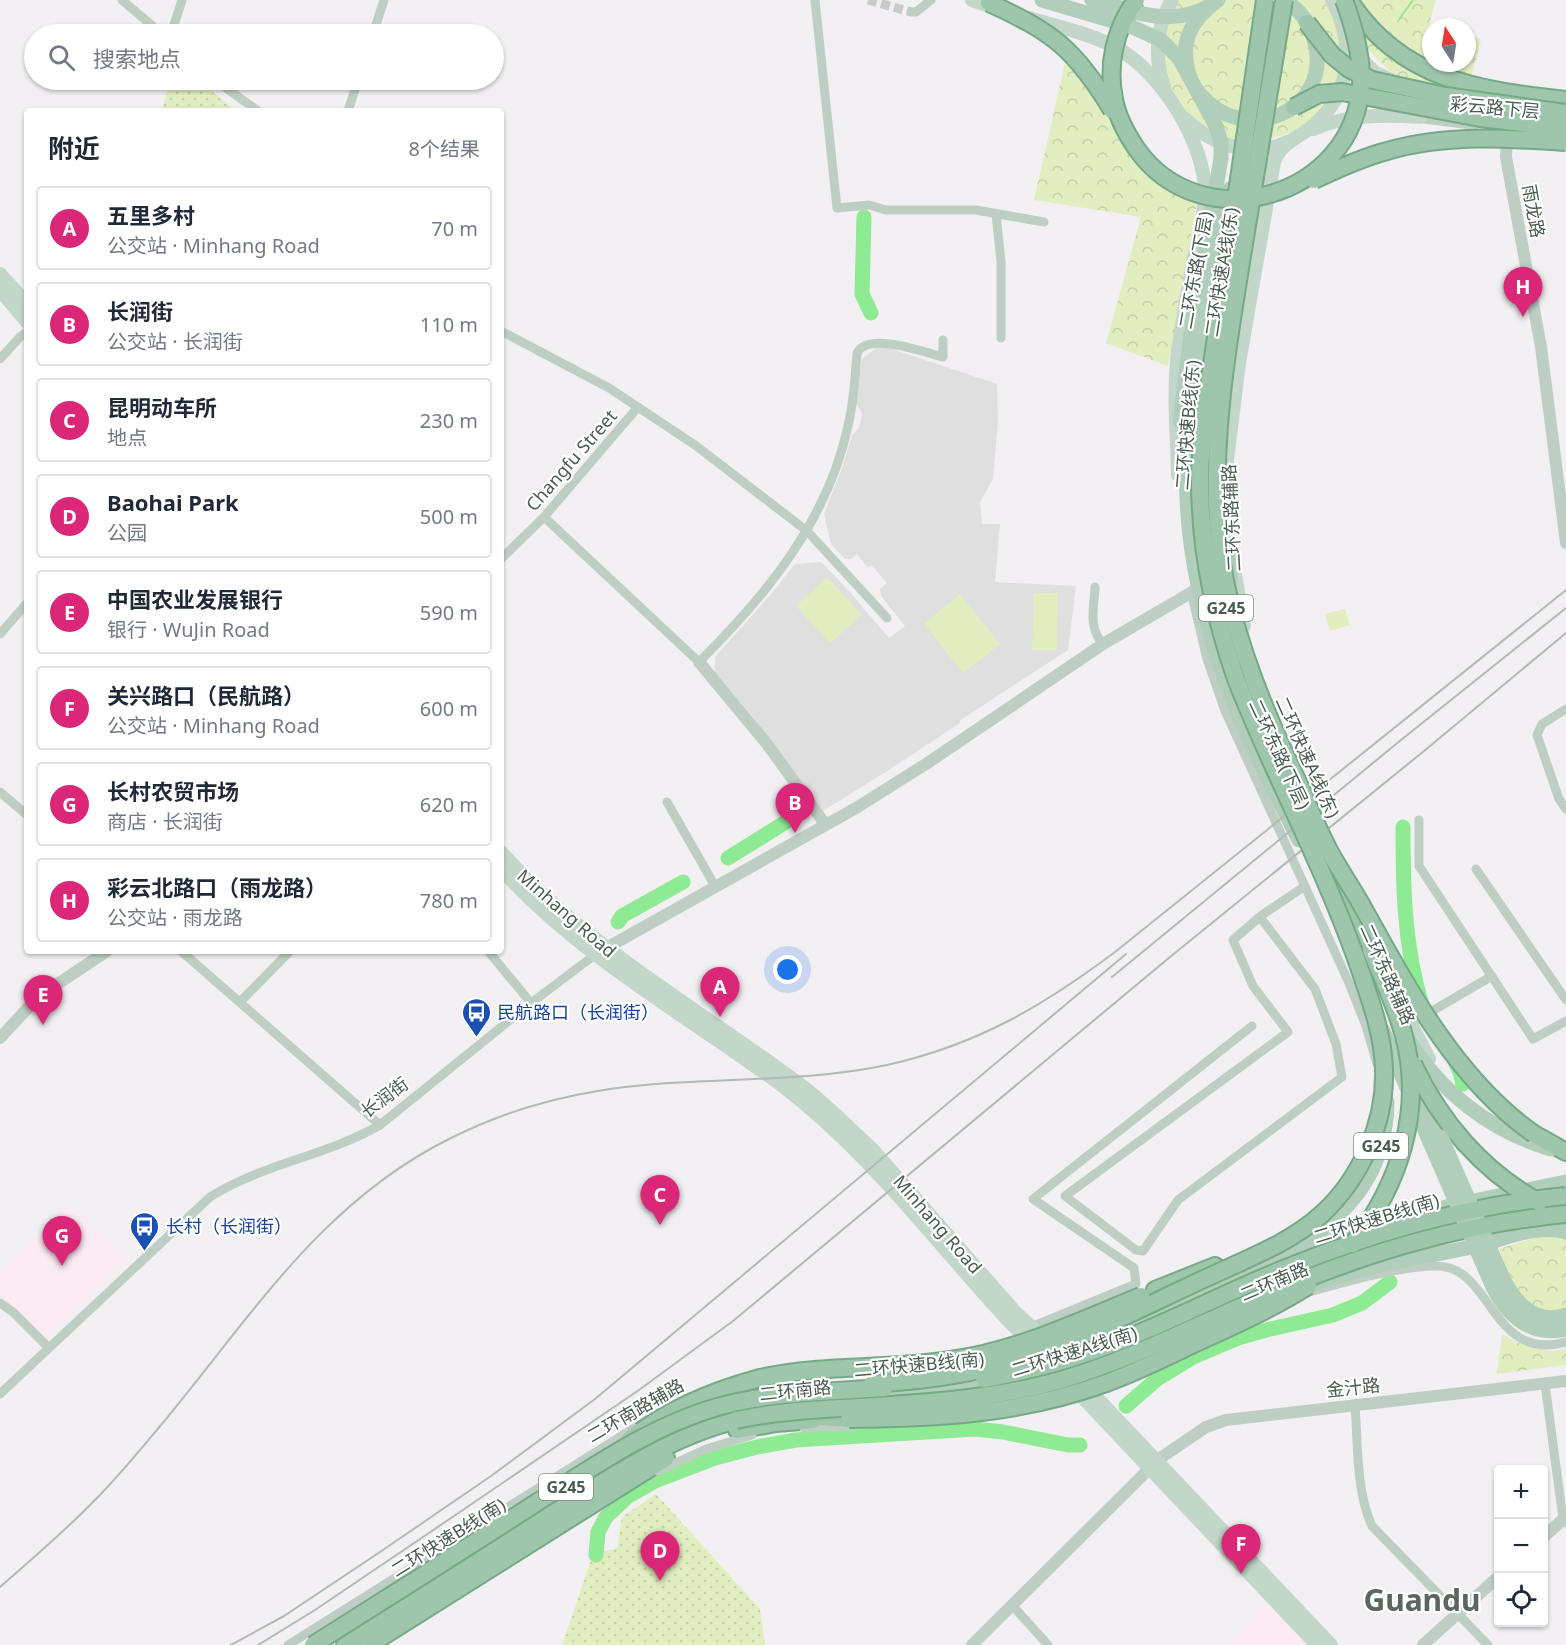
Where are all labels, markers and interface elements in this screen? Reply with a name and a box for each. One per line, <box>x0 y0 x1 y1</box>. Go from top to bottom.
north arrow <box>1422 18 1476 72</box>
search box <box>24 24 504 90</box>
icon: search <box>45 41 78 74</box>
text: 搜索地点 <box>93 43 181 73</box>
street label: 彩云路下层 <box>1449 91 1541 123</box>
text: 附近 <box>48 130 100 166</box>
text: 8个结果 <box>409 135 480 162</box>
street label: 雨龙路 <box>1517 182 1551 240</box>
text: 五里多村 <box>107 200 195 230</box>
street label: 二环快速A线(东) <box>1199 206 1243 338</box>
street label: 二环东路(下层) <box>1173 209 1217 331</box>
text: A <box>63 215 76 242</box>
text: 70 m <box>431 215 478 242</box>
text: 公交站 · Minhang Road <box>107 232 320 259</box>
pin: H <box>1504 268 1543 317</box>
text: 长润街 <box>107 296 173 326</box>
text: B <box>63 311 76 338</box>
text: 110 m <box>420 311 478 338</box>
text: 公交站 · 长润街 <box>107 328 243 355</box>
street label: 二环快速B线(东) <box>1169 359 1205 491</box>
text: 昆明动车所 <box>107 392 217 422</box>
street label: Changfu Street <box>520 404 622 516</box>
text: C <box>63 407 76 434</box>
text: 230 m <box>420 407 478 434</box>
text: 地点 <box>107 424 147 451</box>
street label: 二环东路辅路 <box>1216 463 1246 573</box>
text: Baohai Park <box>107 487 239 517</box>
text: D <box>62 503 77 530</box>
text: 500 m <box>420 503 478 530</box>
text: 公园 <box>107 519 147 546</box>
text: 中国农业发展银行 <box>107 584 283 614</box>
road number: G245 <box>1199 595 1253 621</box>
text: E <box>64 599 75 626</box>
text: 590 m <box>420 599 478 626</box>
text: 银行 · WuJin Road <box>107 616 270 643</box>
text: 关兴路口（民航路） <box>107 680 305 710</box>
street label: 二环快速A线(东) <box>1271 693 1345 821</box>
text: F <box>64 695 75 722</box>
text: 600 m <box>420 695 478 722</box>
street label: 二环东路(下层) <box>1244 695 1316 813</box>
text: 公交站 · Minhang Road <box>107 712 320 739</box>
text: 长村农贸市场 <box>107 776 239 806</box>
pin: B <box>776 784 814 833</box>
text: G <box>62 791 77 818</box>
text: 620 m <box>420 791 478 818</box>
text: 商店 · 长润街 <box>107 808 223 835</box>
street label: Minhang Road <box>513 863 621 963</box>
text: 彩云北路口（雨龙路） <box>107 872 327 902</box>
text: H <box>62 887 77 914</box>
text: 780 m <box>420 887 478 914</box>
text: 公交站 · 雨龙路 <box>107 904 243 931</box>
street label: 二环东路辅路 <box>1355 920 1421 1028</box>
your location <box>773 955 802 984</box>
pin: A <box>700 968 740 1017</box>
pin: E <box>24 976 63 1025</box>
bus stop icon: 民航路口（长润街） <box>460 996 492 1038</box>
place label: 民航路口（长润街） <box>497 1000 659 1024</box>
street label: 长润街 <box>355 1071 413 1123</box>
road number: G245 <box>1354 1133 1408 1159</box>
street label: Minhang Road <box>888 1170 988 1278</box>
pin: C <box>640 1176 680 1225</box>
street label: 二环快速B线(南) <box>1310 1187 1442 1249</box>
bus stop icon: 长村（长润街） <box>129 1210 161 1252</box>
place label: 长村（长润街） <box>166 1214 292 1238</box>
pin: G <box>42 1216 82 1266</box>
street label: 二环南路 <box>1236 1256 1312 1306</box>
street label: 二环快速A线(南) <box>1008 1320 1140 1382</box>
street label: 二环快速B线(南) <box>853 1346 985 1382</box>
street label: 金汁路 <box>1325 1372 1381 1402</box>
street label: 二环南路辅路 <box>582 1373 688 1447</box>
street label: 二环南路 <box>758 1374 832 1406</box>
map controls <box>1494 1465 1548 1627</box>
button: + <box>1494 1465 1548 1519</box>
road number: G245 <box>539 1474 593 1500</box>
street label: 二环快速B线(南) <box>386 1492 510 1582</box>
button: − <box>1494 1519 1548 1573</box>
pin: F <box>1222 1524 1260 1574</box>
pin: D <box>640 1532 680 1581</box>
button: locate <box>1494 1573 1548 1627</box>
district label: Guandu <box>1363 1579 1481 1620</box>

